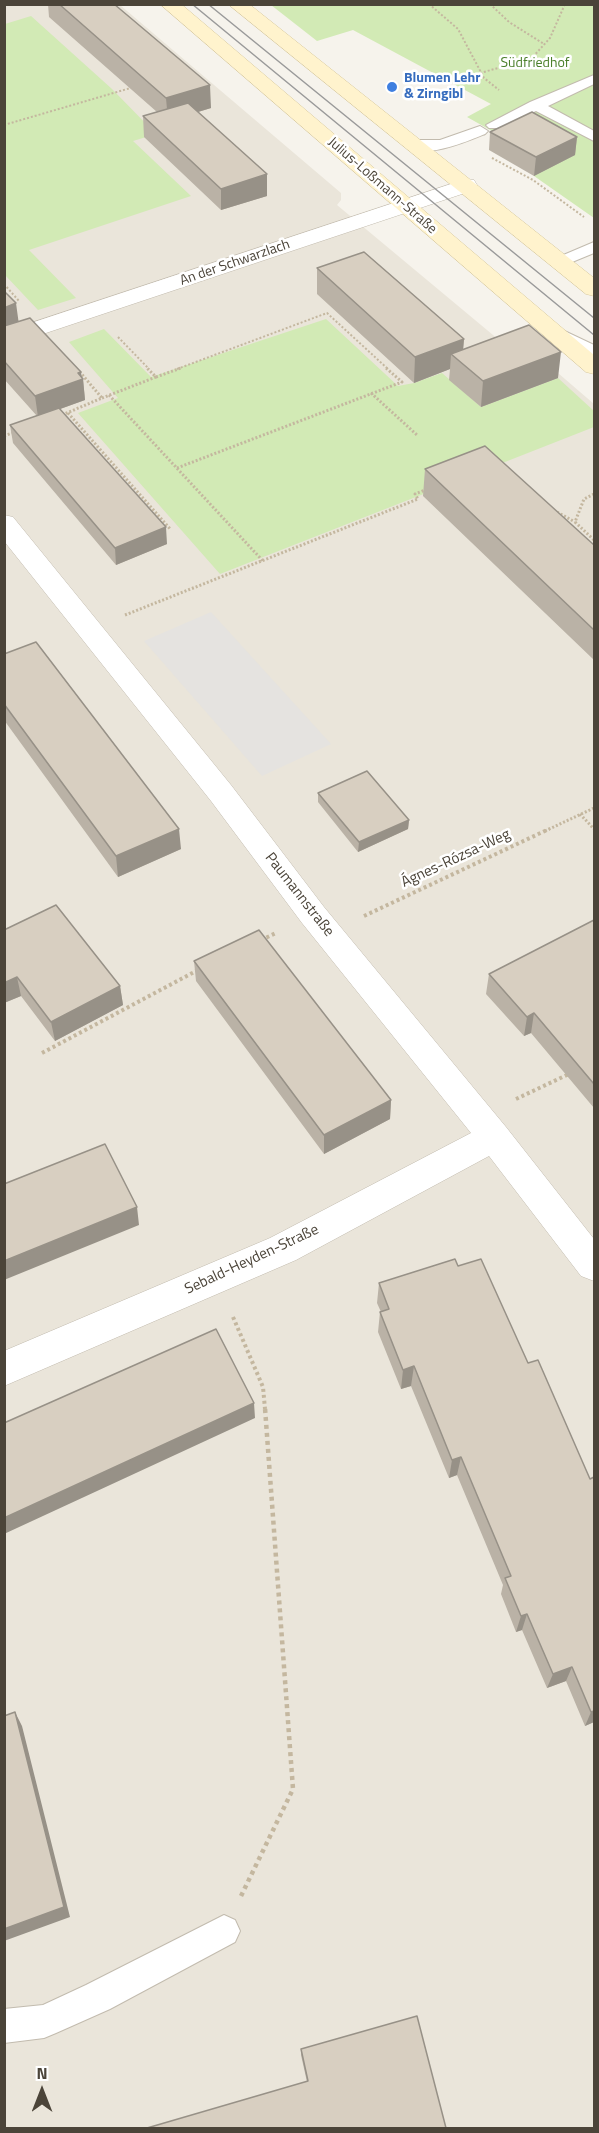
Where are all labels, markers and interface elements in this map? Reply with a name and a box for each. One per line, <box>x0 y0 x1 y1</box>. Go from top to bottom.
park label: Südfriedhof <box>501 56 569 72</box>
place label: Blumen Lehr & Zirngibl <box>404 71 480 104</box>
marker: Blumen Lehr & Zirngibl <box>385 80 399 94</box>
street label: Julius-Loßmann-Straße <box>324 134 440 238</box>
street label: An der Schwarzlach <box>178 236 292 290</box>
street label: Ágnes-Rózsa-Weg <box>399 826 513 892</box>
street label: Paumannstraße <box>261 849 337 941</box>
street label: Sebald-Heyden-Straße <box>182 1221 322 1299</box>
north arrow <box>12 2061 72 2121</box>
text: N <box>36 2061 48 2085</box>

